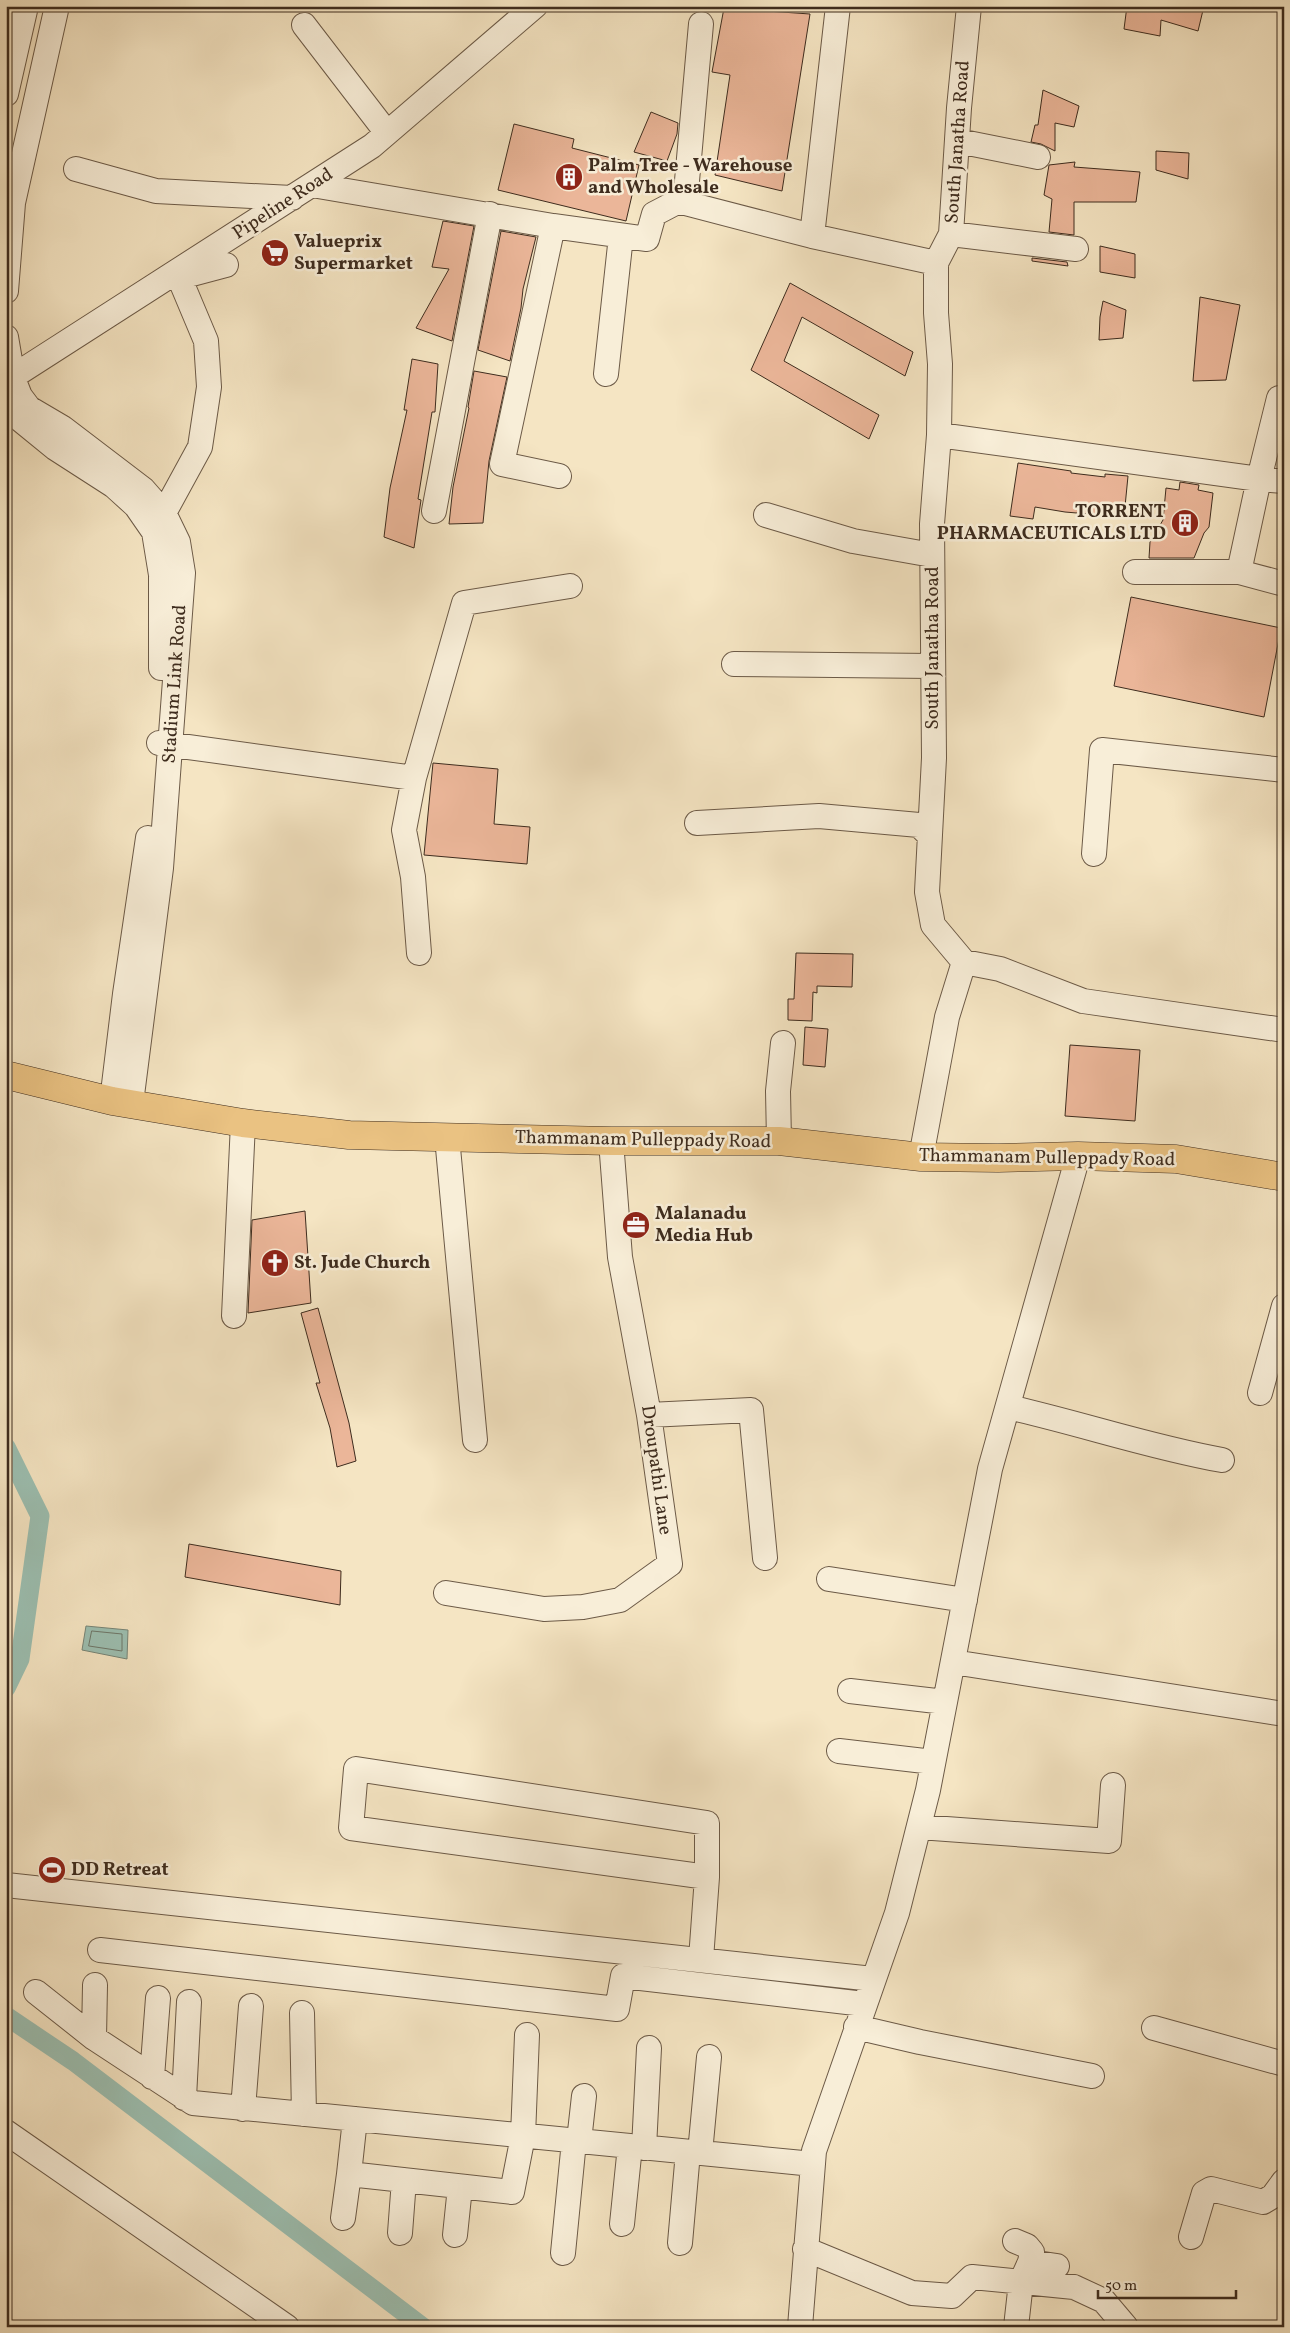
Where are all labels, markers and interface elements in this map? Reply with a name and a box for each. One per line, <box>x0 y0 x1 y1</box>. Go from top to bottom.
street label: South Janatha Road <box>939 60 977 224</box>
place label: Palm Tree - Warehouse and Wholesale <box>588 153 793 201</box>
street label: Pipeline Road <box>228 162 338 246</box>
building icon: Palm Tree - Warehouse and Wholesale <box>554 162 584 192</box>
place label: Valueprix Supermarket <box>294 229 413 277</box>
supermarket icon: Valueprix Supermarket <box>260 238 290 268</box>
place label: TORRENT PHARMACEUTICALS LTD <box>937 499 1166 547</box>
building icon: TORRENT PHARMACEUTICALS LTD <box>1170 508 1200 538</box>
street label: South Janatha Road <box>920 566 946 730</box>
street label: Stadium Link Road <box>156 604 194 764</box>
street label: Thammanam Pulleppady Road <box>515 1125 771 1155</box>
street label: Thammanam Pulleppady Road <box>919 1143 1175 1173</box>
place label: Malanadu Media Hub <box>655 1201 753 1249</box>
office icon: Malanadu Media Hub <box>621 1210 651 1240</box>
church icon: St. Jude Church <box>260 1248 290 1278</box>
place label: St. Jude Church <box>294 1250 430 1276</box>
street label: Droupathi Lane <box>634 1403 678 1537</box>
sports icon: DD Retreat <box>37 1855 67 1885</box>
place label: DD Retreat <box>71 1857 169 1883</box>
scale bar <box>1098 2268 1235 2300</box>
text: 50 m <box>1105 2276 1137 2297</box>

